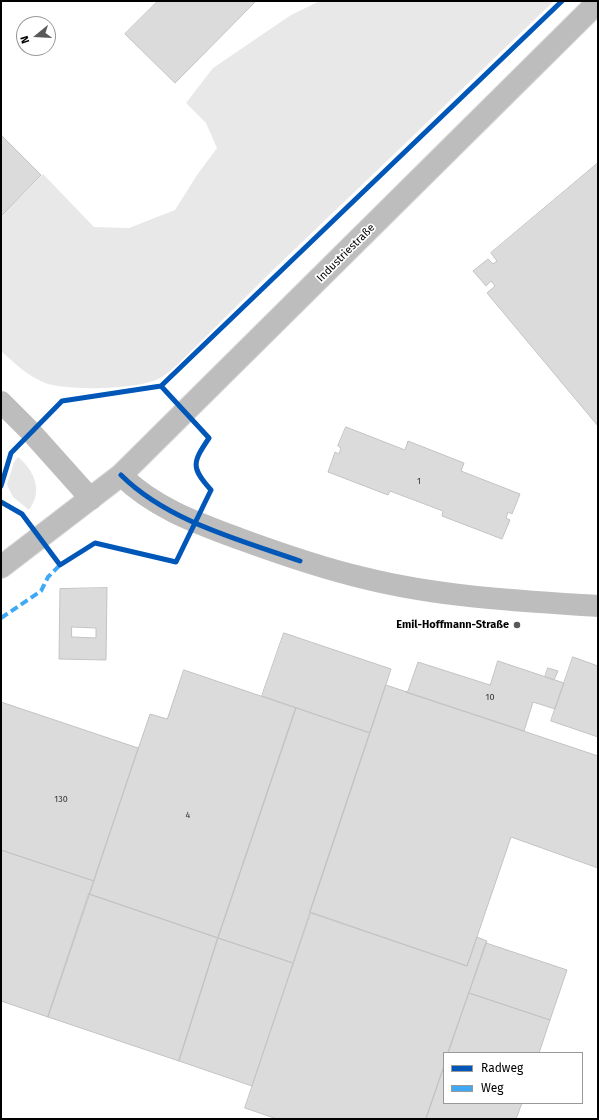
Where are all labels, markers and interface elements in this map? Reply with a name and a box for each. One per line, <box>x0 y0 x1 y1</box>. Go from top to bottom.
north arrow <box>16 16 56 56</box>
text: N <box>18 34 32 45</box>
street label: Industriestraße <box>314 221 378 285</box>
house number: 1 <box>417 476 421 486</box>
place label: Emil-Hoffmann-Straße <box>396 618 509 632</box>
marker: Emil-Hoffmann-Straße <box>512 620 522 630</box>
house number: 10 <box>486 692 494 702</box>
house number: 130 <box>54 794 68 804</box>
house number: 4 <box>186 810 190 820</box>
legend <box>443 1052 583 1104</box>
text: Radweg <box>481 1061 523 1075</box>
text: Weg <box>481 1081 504 1095</box>

